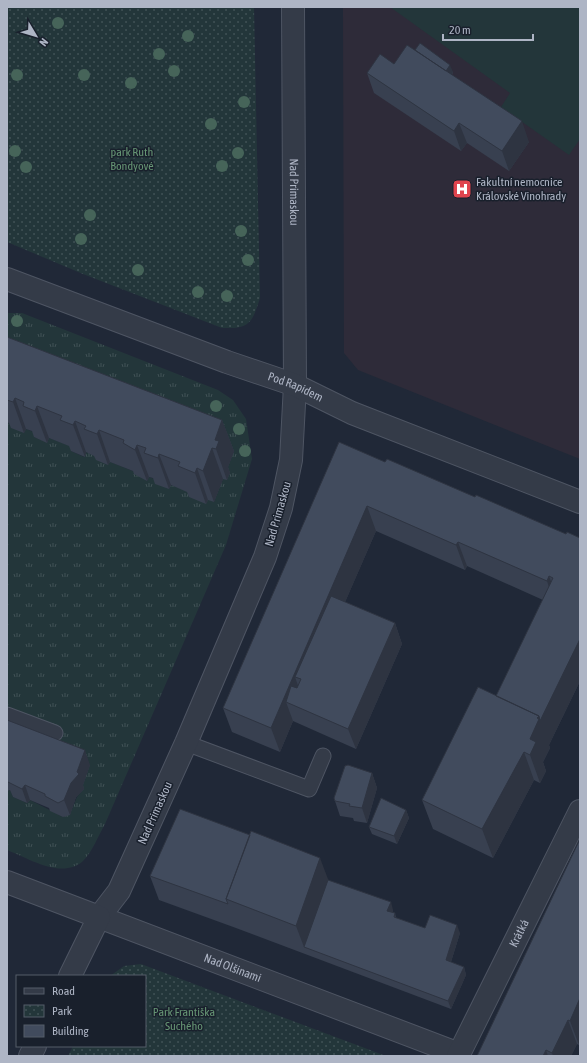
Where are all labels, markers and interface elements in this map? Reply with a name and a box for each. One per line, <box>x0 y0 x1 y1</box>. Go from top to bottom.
north arrow <box>16 16 56 56</box>
scale bar <box>443 16 533 42</box>
text: 20 m <box>449 23 471 37</box>
text: N <box>37 36 51 48</box>
park label: park Ruth Bondyové <box>110 145 154 173</box>
street label: Nad Primaskou <box>287 158 301 226</box>
place label: Fakultní nemocnice Královské Vinohrady <box>476 175 566 203</box>
hospital icon: Fakultní nemocnice Královské Vinohrady <box>451 178 473 200</box>
street label: Pod Rapidem <box>266 369 325 405</box>
street label: Nad Primaskou <box>262 480 294 548</box>
street label: Nad Primaskou <box>135 779 175 847</box>
street label: Krátká <box>506 917 532 950</box>
street label: Nad Olšinami <box>202 951 263 985</box>
legend <box>16 975 146 1047</box>
text: Road <box>52 984 75 998</box>
text: Park <box>52 1004 73 1018</box>
park label: Park Františka Suchého <box>153 1005 215 1033</box>
text: Building <box>52 1024 90 1038</box>

